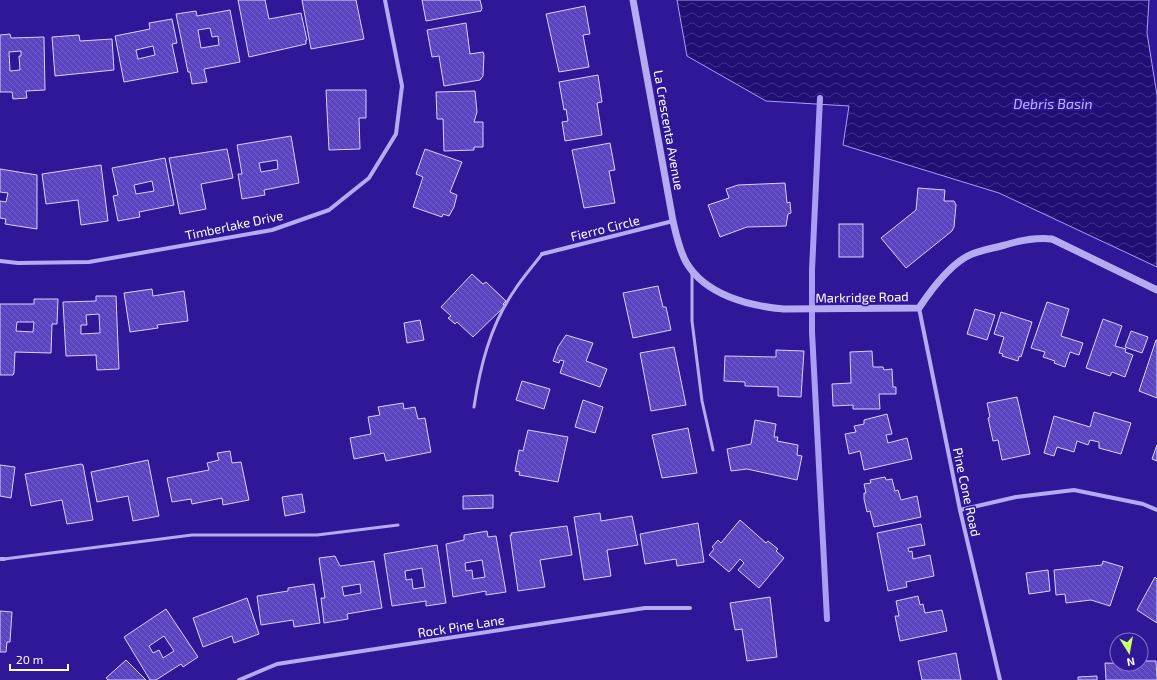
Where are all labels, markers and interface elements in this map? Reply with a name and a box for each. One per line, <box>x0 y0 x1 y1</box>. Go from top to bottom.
street label: La Crescenta Avenue <box>651 69 687 191</box>
water label: Debris Basin <box>1013 95 1093 112</box>
street label: Timberlake Drive <box>183 207 285 243</box>
street label: Fierro Circle <box>569 212 641 244</box>
street label: Markridge Road <box>815 288 909 306</box>
street label: Pine Cone Road <box>950 446 984 538</box>
street label: Rock Pine Lane <box>416 611 506 641</box>
north arrow <box>1109 632 1149 672</box>
scale bar <box>10 646 68 672</box>
text: 20 m <box>16 652 43 666</box>
text: N <box>1126 655 1136 669</box>

